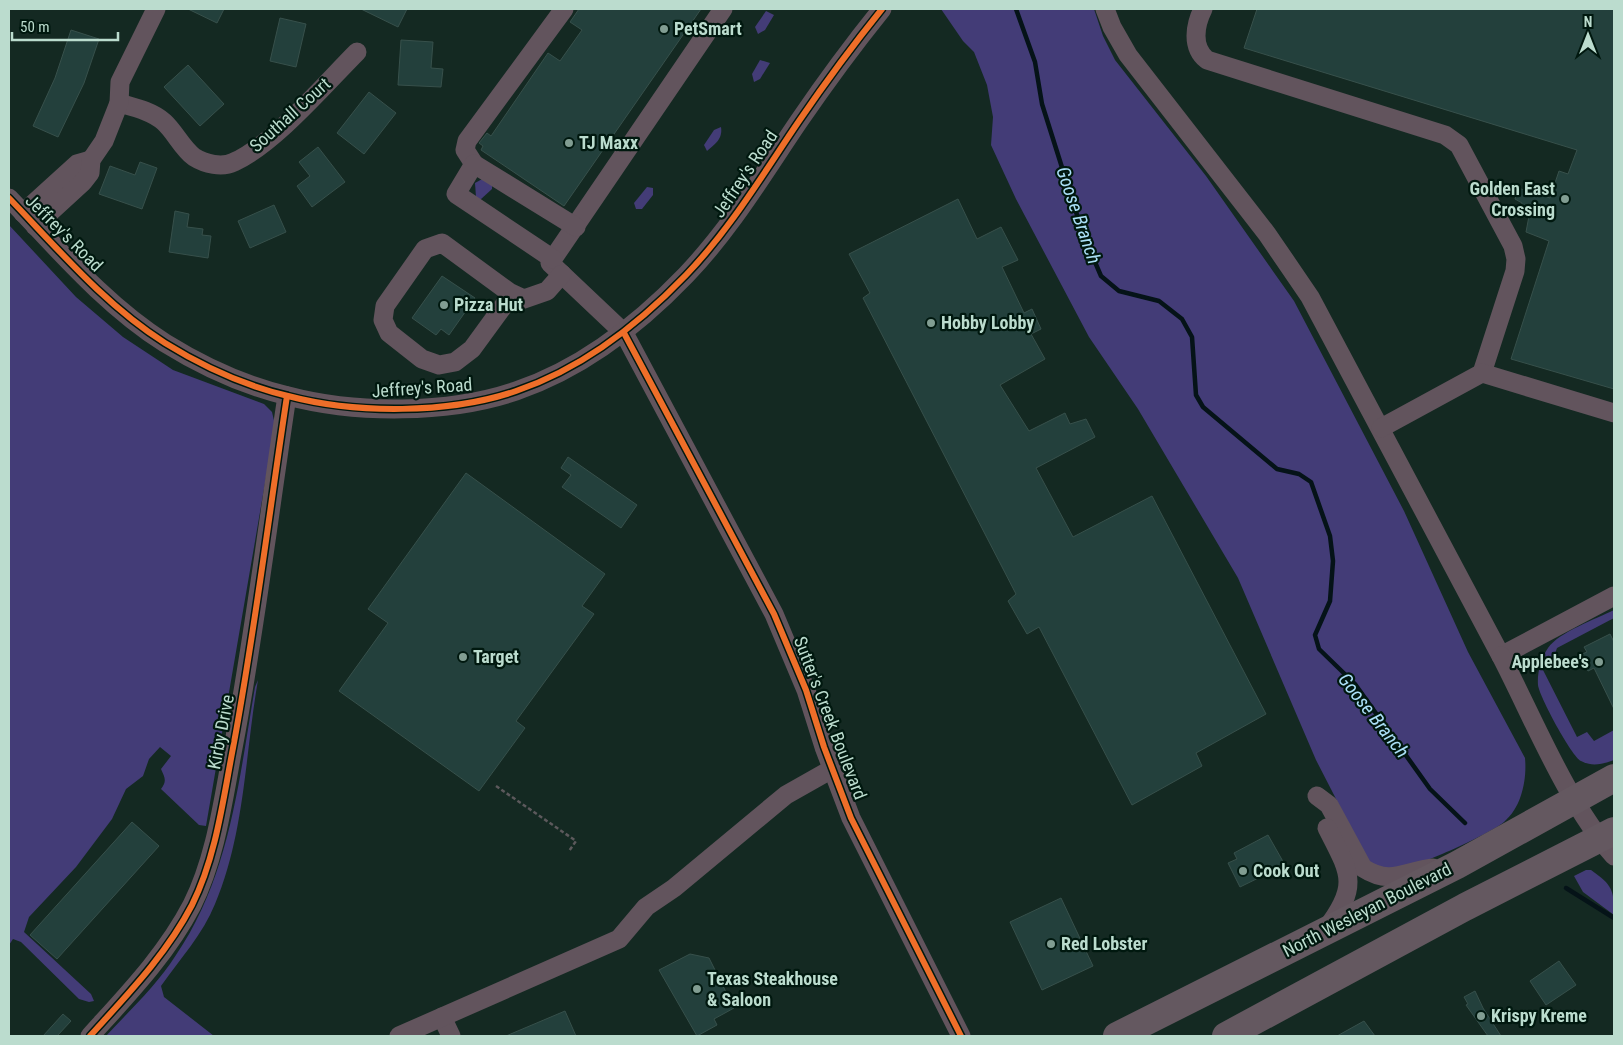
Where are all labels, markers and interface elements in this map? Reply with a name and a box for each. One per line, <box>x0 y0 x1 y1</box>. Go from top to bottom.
scale bar <box>12 10 119 42</box>
north arrow <box>1563 10 1613 60</box>
text: N <box>1584 14 1592 30</box>
text: 50 m <box>20 18 50 36</box>
place label: PetSmart <box>674 18 742 39</box>
marker: PetSmart <box>658 23 670 35</box>
street label: Southall Court <box>245 73 334 156</box>
street label: Jeffrey's Road <box>708 126 781 221</box>
place label: TJ Maxx <box>579 132 638 153</box>
marker: TJ Maxx <box>563 137 575 149</box>
water label: Goose Branch <box>1051 164 1106 267</box>
place label: Golden East Crossing <box>1469 178 1555 220</box>
street label: Jeffrey's Road <box>21 190 107 276</box>
marker: Golden East Crossing <box>1559 193 1571 205</box>
place label: Pizza Hut <box>454 294 524 315</box>
marker: Pizza Hut <box>438 299 450 311</box>
place label: Hobby Lobby <box>941 312 1034 333</box>
marker: Hobby Lobby <box>925 317 937 329</box>
street label: Jeffrey's Road <box>371 374 473 401</box>
street label: Sutter's Creek Boulevard <box>790 633 871 802</box>
place label: Target <box>473 646 519 667</box>
marker: Target <box>457 651 469 663</box>
place label: Applebee's <box>1511 651 1589 672</box>
marker: Applebee's <box>1593 656 1605 668</box>
water label: Goose Branch <box>1333 668 1414 762</box>
street label: Kirby Drive <box>203 693 238 771</box>
street label: North Wesleyan Boulevard <box>1279 858 1454 961</box>
place label: Cook Out <box>1253 860 1320 881</box>
marker: Cook Out <box>1237 865 1249 877</box>
place label: Red Lobster <box>1061 933 1147 954</box>
marker: Red Lobster <box>1045 938 1057 950</box>
place label: Texas Steakhouse & Saloon <box>707 968 838 1010</box>
marker: Texas Steakhouse & Saloon <box>691 983 703 995</box>
place label: Krispy Kreme <box>1491 1005 1587 1026</box>
marker: Krispy Kreme <box>1475 1010 1487 1022</box>

